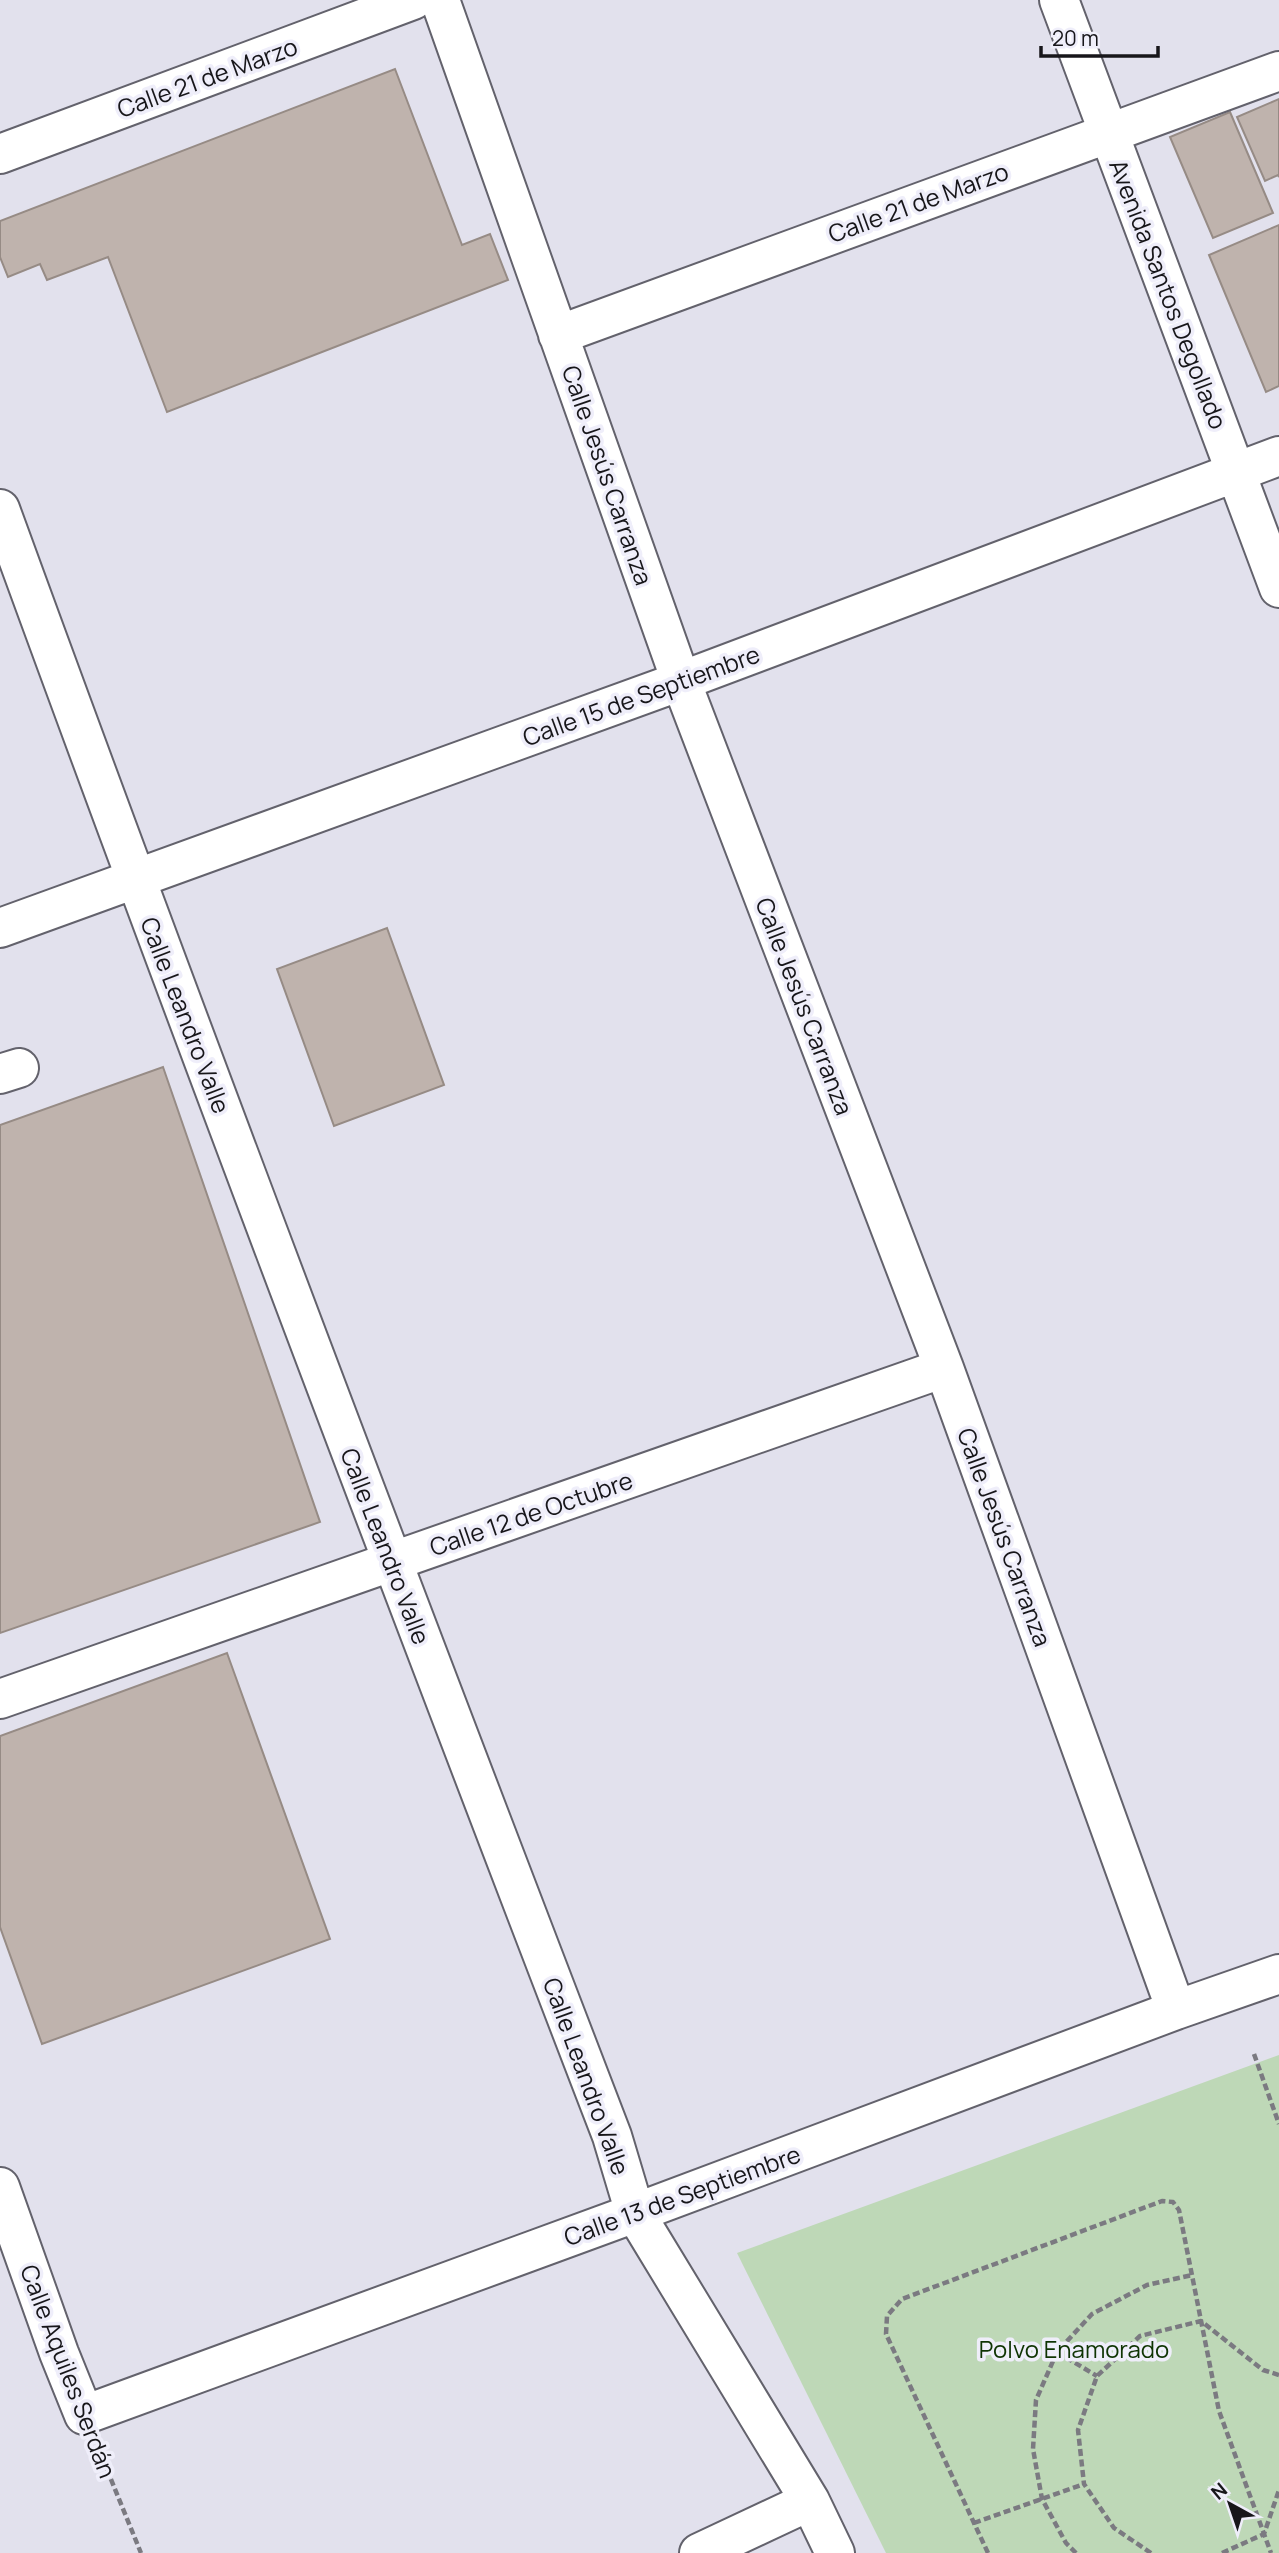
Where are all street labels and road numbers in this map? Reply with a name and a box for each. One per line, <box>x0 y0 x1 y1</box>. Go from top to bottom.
street label: Calle 21 de Marzo <box>112 29 302 125</box>
street label: Calle 21 de Marzo <box>823 154 1013 250</box>
street label: Avenida Santos Degollado <box>1102 154 1236 434</box>
street label: Calle Jesús Carranza <box>555 361 661 589</box>
street label: Calle 15 de Septiembre <box>518 637 764 753</box>
street label: Calle Jesús Carranza <box>748 893 862 1119</box>
street label: Calle Leandro Valle <box>133 912 239 1118</box>
street label: Calle Jesús Carranza <box>950 1423 1060 1651</box>
street label: Calle Leandro Valle <box>333 1443 439 1649</box>
street label: Calle 12 de Octubre <box>425 1463 637 1563</box>
street label: Calle Leandro Valle <box>536 1973 638 2179</box>
street label: Calle 13 de Septiembre <box>559 2137 805 2253</box>
street label: Calle Aquiles Serdán <box>13 2260 125 2482</box>

